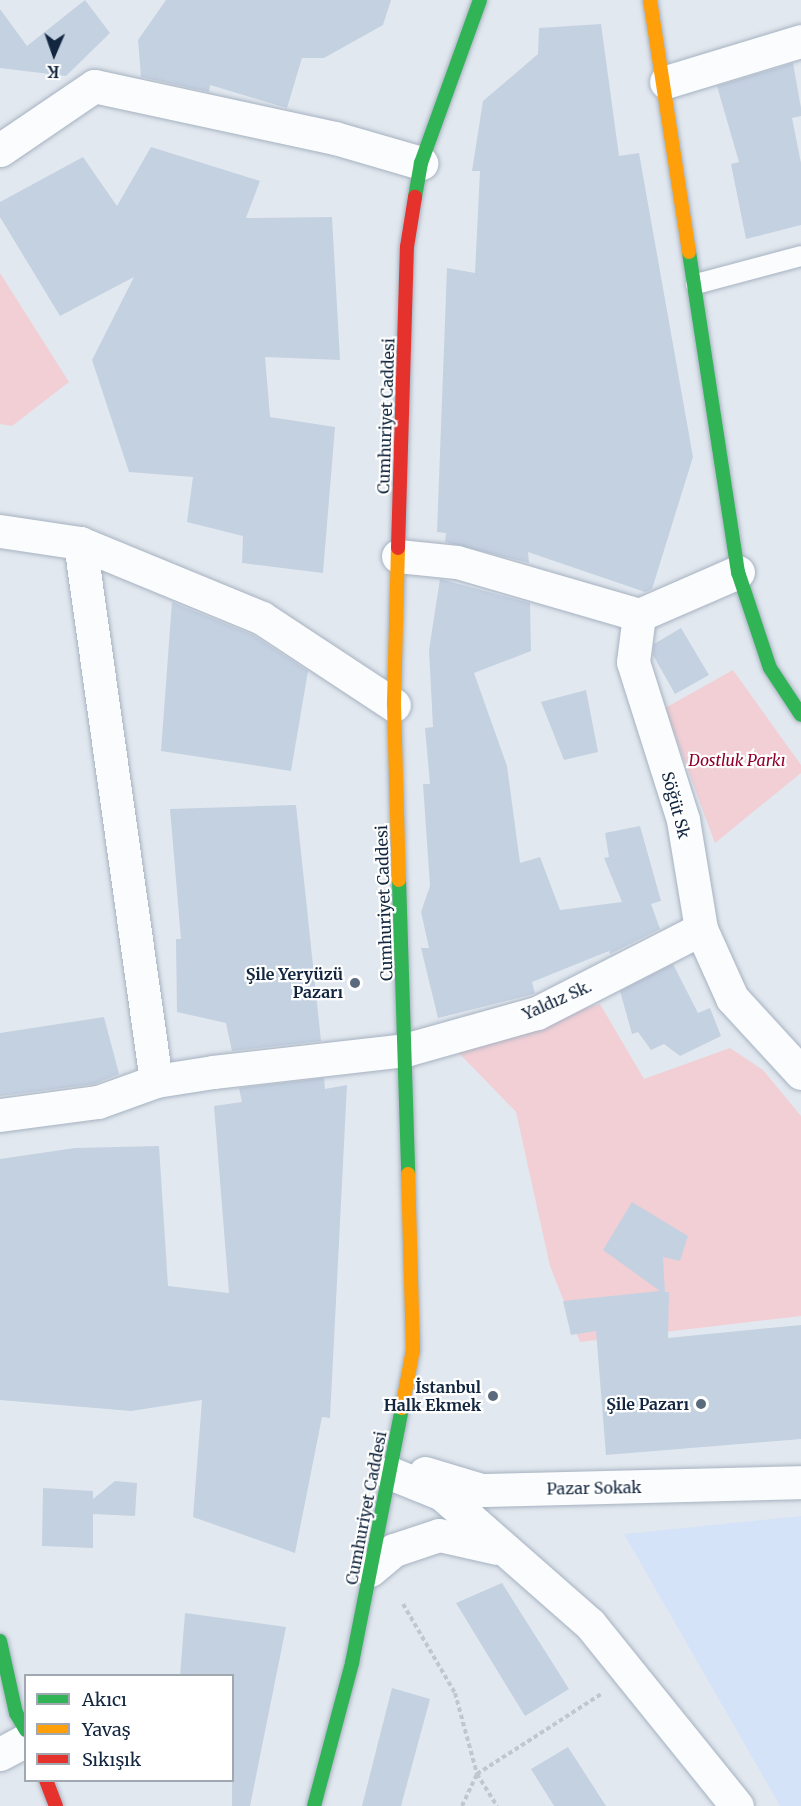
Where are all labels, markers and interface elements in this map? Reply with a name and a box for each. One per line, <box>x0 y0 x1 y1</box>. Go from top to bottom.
north arrow <box>24 24 84 84</box>
text: K <box>47 62 60 82</box>
street label: Cumhuriyet Caddesi <box>374 338 398 494</box>
park label: Dostluk Parkı <box>689 750 785 770</box>
street label: Söğüt Sk <box>658 770 694 840</box>
street label: Cumhuriyet Caddesi <box>372 825 396 981</box>
place label: Şile Yeryüzü Pazarı <box>246 964 343 1002</box>
marker: Şile Yeryüzü Pazarı <box>348 976 362 990</box>
street label: Yaldız Sk. <box>519 976 595 1024</box>
place label: İstanbul Halk Ekmek <box>384 1377 481 1415</box>
marker: İstanbul Halk Ekmek <box>486 1389 500 1403</box>
place label: Şile Pazarı <box>606 1394 689 1414</box>
marker: Şile Pazarı <box>694 1397 708 1411</box>
street label: Cumhuriyet Caddesi <box>342 1430 390 1586</box>
street label: Pazar Sokak <box>546 1478 642 1498</box>
legend <box>24 1674 234 1782</box>
text: Akıcı <box>82 1688 127 1711</box>
text: Yavaş <box>82 1718 130 1741</box>
text: Sıkışık <box>82 1748 141 1771</box>

